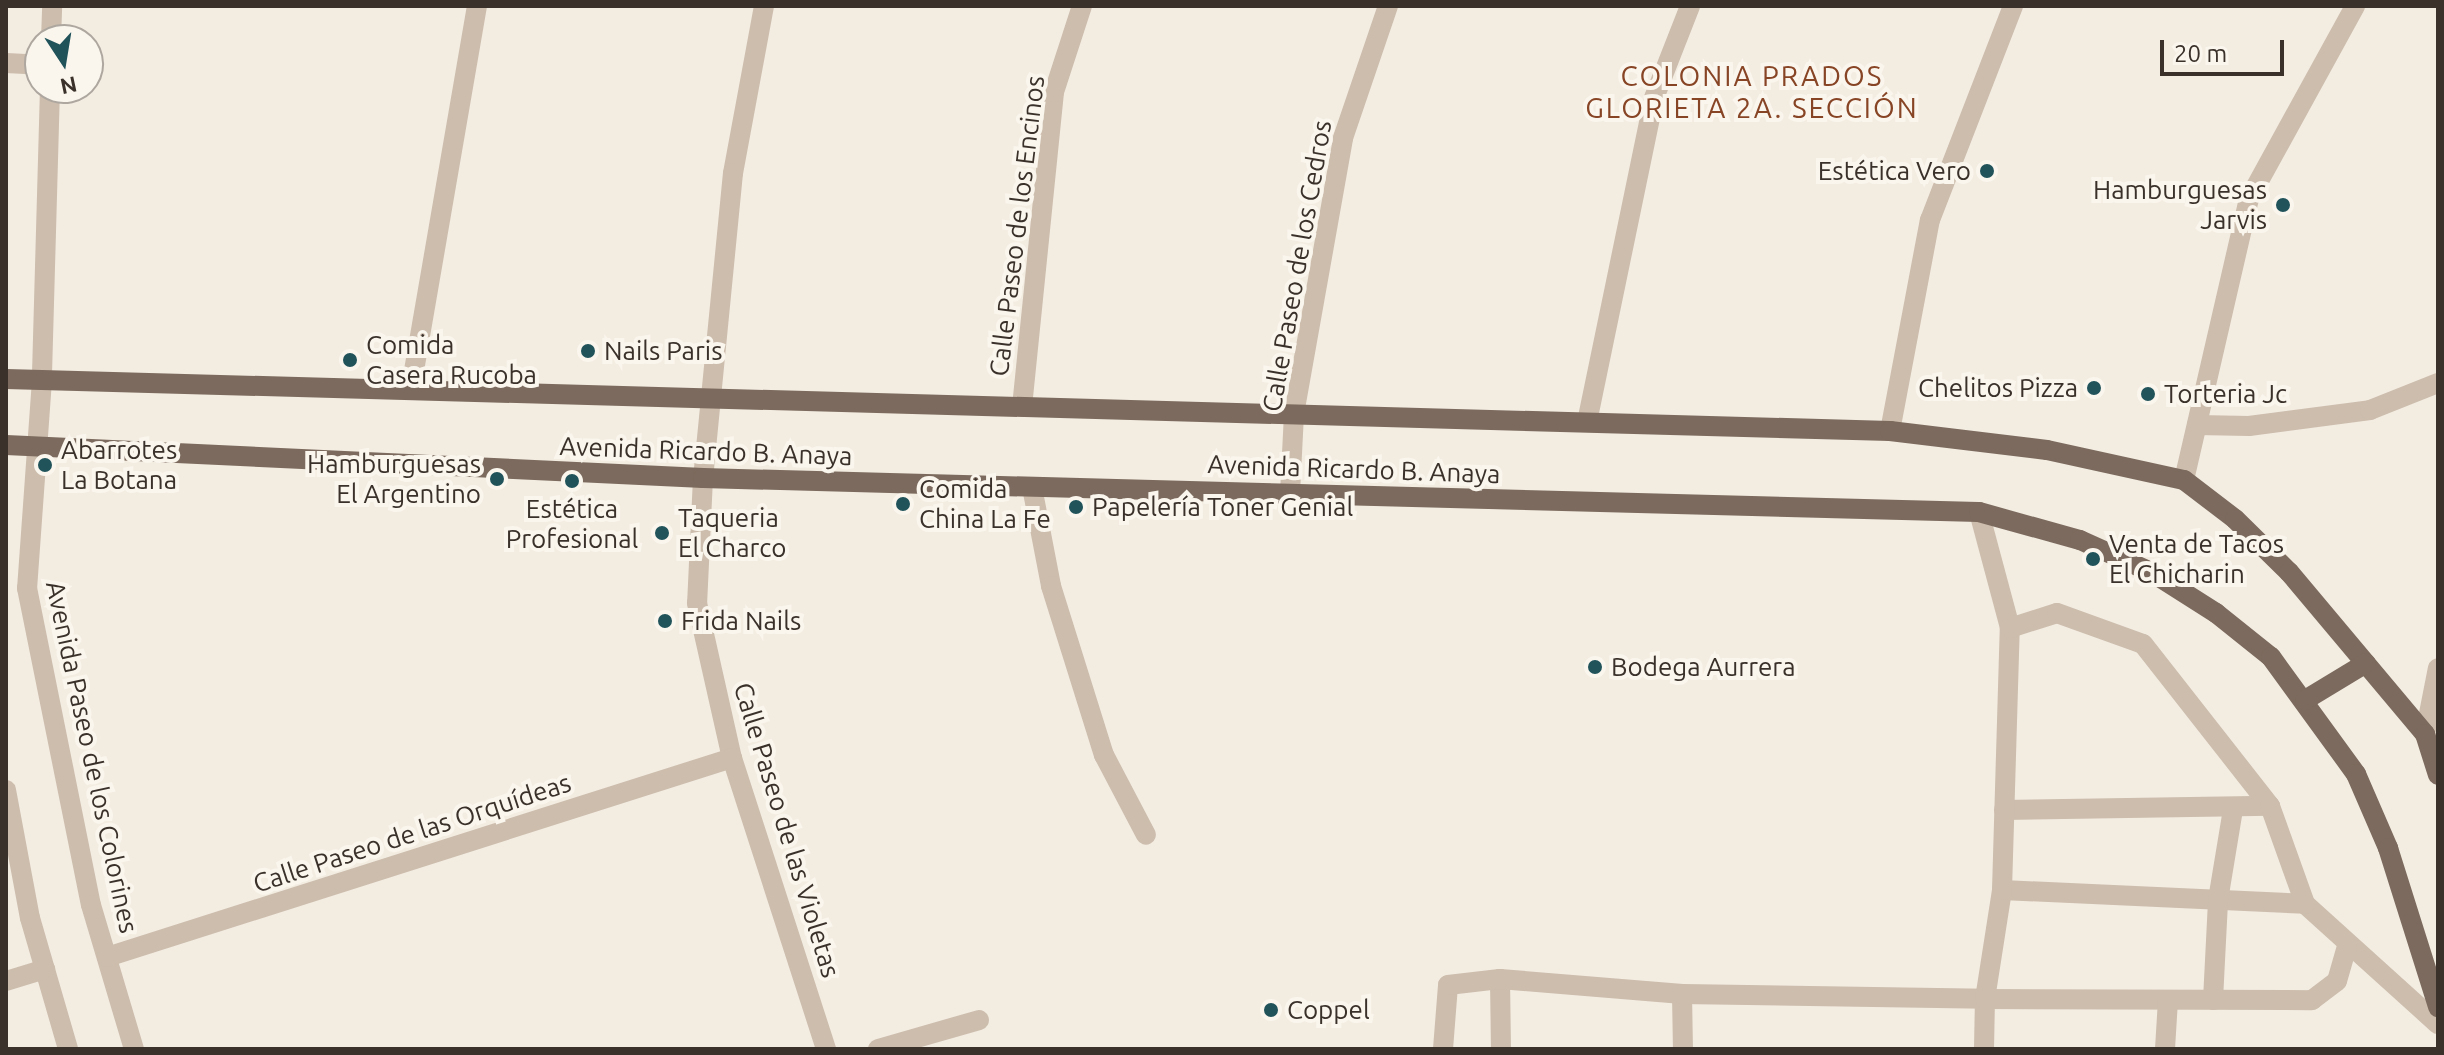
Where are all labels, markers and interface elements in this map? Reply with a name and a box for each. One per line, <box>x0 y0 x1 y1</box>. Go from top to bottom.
north arrow <box>24 24 104 104</box>
scale bar <box>2164 24 2288 74</box>
text: 20 m <box>2174 40 2227 67</box>
district label: COLONIA PRADOS GLORIETA 2A. SECCIÓN <box>1585 59 1919 125</box>
text: N <box>58 72 79 100</box>
street label: Calle Paseo de los Encinos <box>983 74 1051 378</box>
street label: Calle Paseo de los Cedros <box>1256 118 1338 414</box>
place label: Estética Vero <box>1818 155 1971 187</box>
marker: Estética Vero <box>1978 162 1996 180</box>
place label: Hamburguesas Jarvis <box>2093 174 2267 236</box>
marker: Hamburguesas Jarvis <box>2274 196 2292 214</box>
place label: Comida Casera Rucoba <box>366 329 537 390</box>
place label: Nails Paris <box>604 335 722 367</box>
marker: Nails Paris <box>579 342 597 360</box>
marker: Comida Casera Rucoba <box>341 351 359 369</box>
place label: Chelitos Pizza <box>1918 372 2078 404</box>
place label: Torteria Jc <box>2164 378 2287 410</box>
marker: Chelitos Pizza <box>2085 379 2103 397</box>
marker: Torteria Jc <box>2139 385 2157 403</box>
street label: Avenida Ricardo B. Anaya <box>559 430 853 472</box>
place label: Abarrotes La Botana <box>61 434 177 496</box>
place label: Hamburguesas El Argentino <box>307 448 481 510</box>
street label: Avenida Ricardo B. Anaya <box>1207 448 1501 490</box>
marker: Abarrotes La Botana <box>36 456 54 474</box>
marker: Hamburguesas El Argentino <box>488 470 506 488</box>
marker: Estética Profesional <box>563 472 581 490</box>
place label: Comida China La Fe <box>919 473 1051 534</box>
place label: Papelería Toner Genial <box>1092 491 1353 523</box>
place label: Estética Profesional <box>506 493 638 554</box>
marker: Comida China La Fe <box>894 495 912 513</box>
marker: Papelería Toner Genial <box>1067 498 1085 516</box>
place label: Taqueria El Charco <box>678 502 787 564</box>
marker: Taqueria El Charco <box>653 524 671 542</box>
place label: Venta de Tacos El Chicharin <box>2109 528 2284 590</box>
marker: Venta de Tacos El Chicharin <box>2084 550 2102 568</box>
street label: Avenida Paseo de los Colorines <box>39 578 145 936</box>
place label: Frida Nails <box>681 605 801 637</box>
marker: Frida Nails <box>656 612 674 630</box>
place label: Bodega Aurrera <box>1611 651 1796 683</box>
marker: Bodega Aurrera <box>1586 658 1604 676</box>
street label: Calle Paseo de las Violetas <box>727 679 847 981</box>
street label: Calle Paseo de las Orquídeas <box>249 767 575 899</box>
place label: Coppel <box>1287 994 1370 1026</box>
marker: Coppel <box>1262 1001 1280 1019</box>

